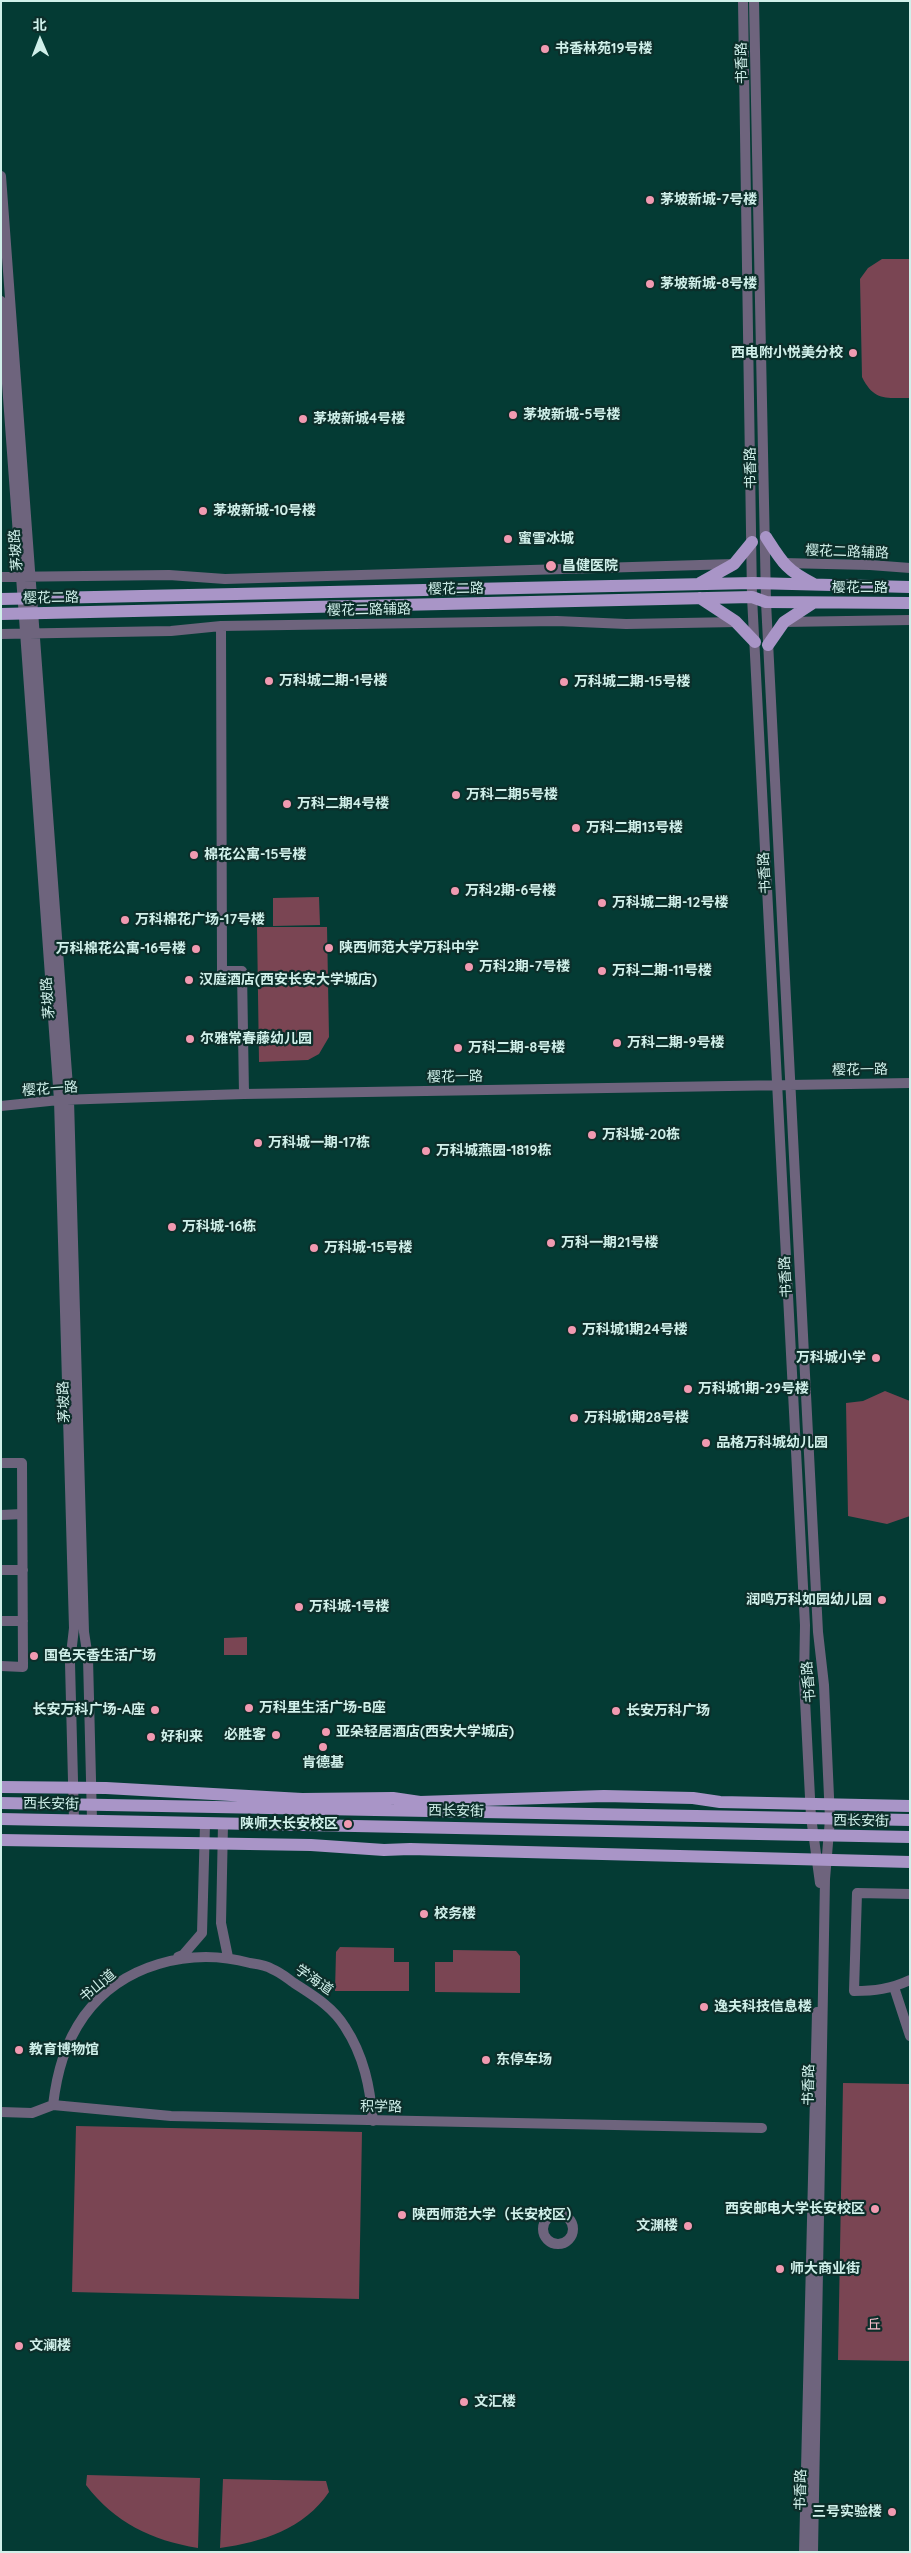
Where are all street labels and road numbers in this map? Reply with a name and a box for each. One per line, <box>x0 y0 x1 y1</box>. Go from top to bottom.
street label: 书香路 <box>733 42 751 84</box>
street label: 书香路 <box>742 447 760 489</box>
street label: 茅坡路 <box>6 528 26 572</box>
street label: 樱花二路辅路 <box>805 542 889 562</box>
street label: 樱花二路 <box>428 580 484 598</box>
street label: 樱花二路 <box>832 580 888 596</box>
street label: 樱花二路 <box>23 589 79 607</box>
street label: 樱花二路辅路 <box>327 601 411 619</box>
street label: 书香路 <box>756 852 774 894</box>
street label: 茅坡路 <box>38 976 58 1020</box>
street label: 樱花一路 <box>832 1061 888 1079</box>
street label: 樱花一路 <box>427 1068 483 1086</box>
street label: 樱花一路 <box>21 1079 79 1099</box>
street label: 书香路 <box>777 1256 795 1298</box>
street label: 茅坡路 <box>55 1381 73 1423</box>
street label: 书香路 <box>799 1660 819 1704</box>
street label: 西长安街 <box>23 1795 79 1813</box>
street label: 西长安街 <box>428 1802 484 1820</box>
street label: 西长安街 <box>833 1812 889 1830</box>
street label: 学海道 <box>292 1961 336 1999</box>
street label: 书山道 <box>77 1966 119 2006</box>
street label: 书香路 <box>800 2064 818 2106</box>
street label: 积学路 <box>360 2098 402 2116</box>
street label: 书香路 <box>792 2469 810 2511</box>

